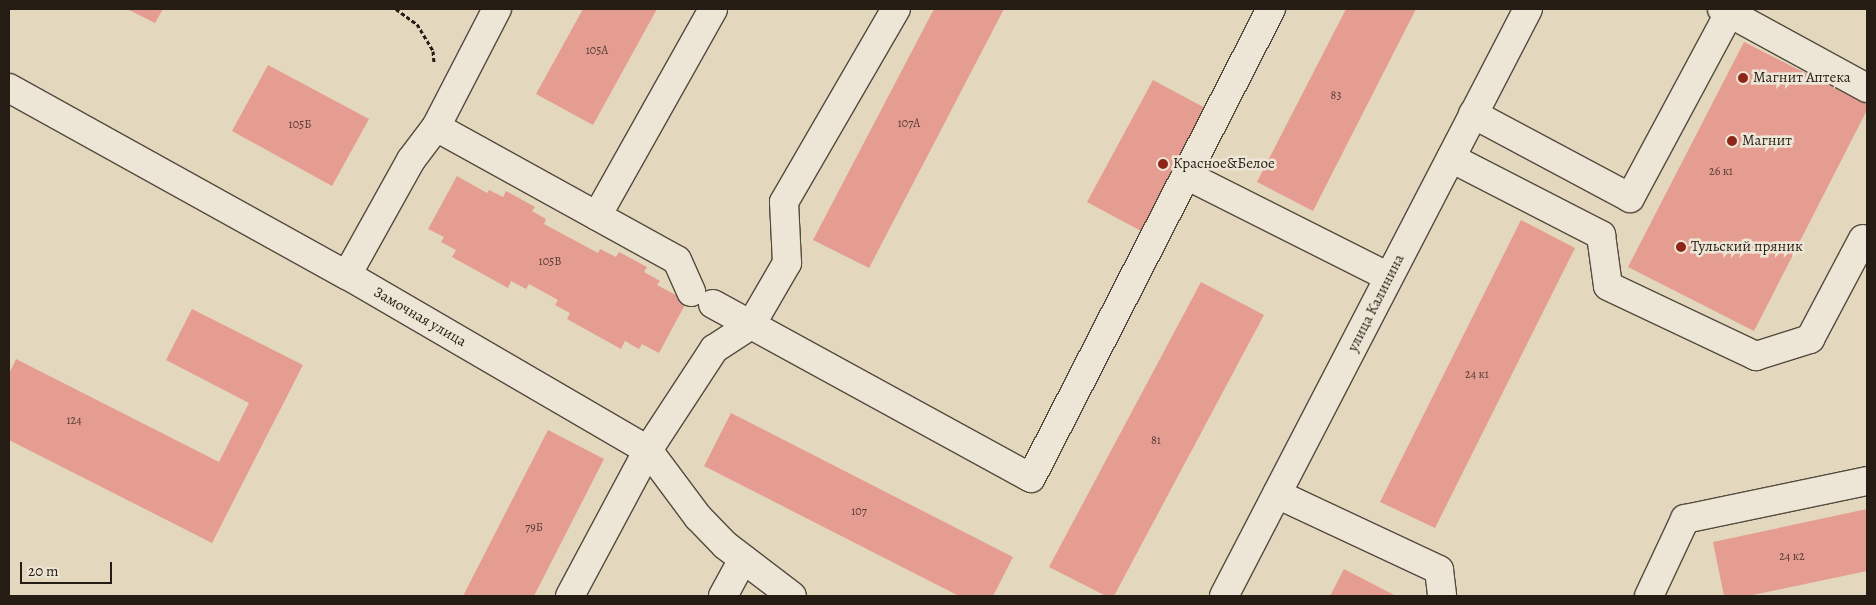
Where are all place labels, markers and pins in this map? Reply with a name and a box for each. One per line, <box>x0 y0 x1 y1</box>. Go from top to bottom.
place label: Магнит Аптека <box>1753 69 1851 87</box>
marker: Магнит Аптека <box>1737 72 1749 84</box>
place label: Магнит <box>1742 132 1792 150</box>
marker: Магнит <box>1726 135 1738 147</box>
place label: Красное&Белое <box>1173 155 1275 173</box>
marker: Красное&Белое <box>1157 158 1169 170</box>
place label: Тульский пряник <box>1691 238 1803 256</box>
marker: Тульский пряник <box>1675 241 1687 253</box>

